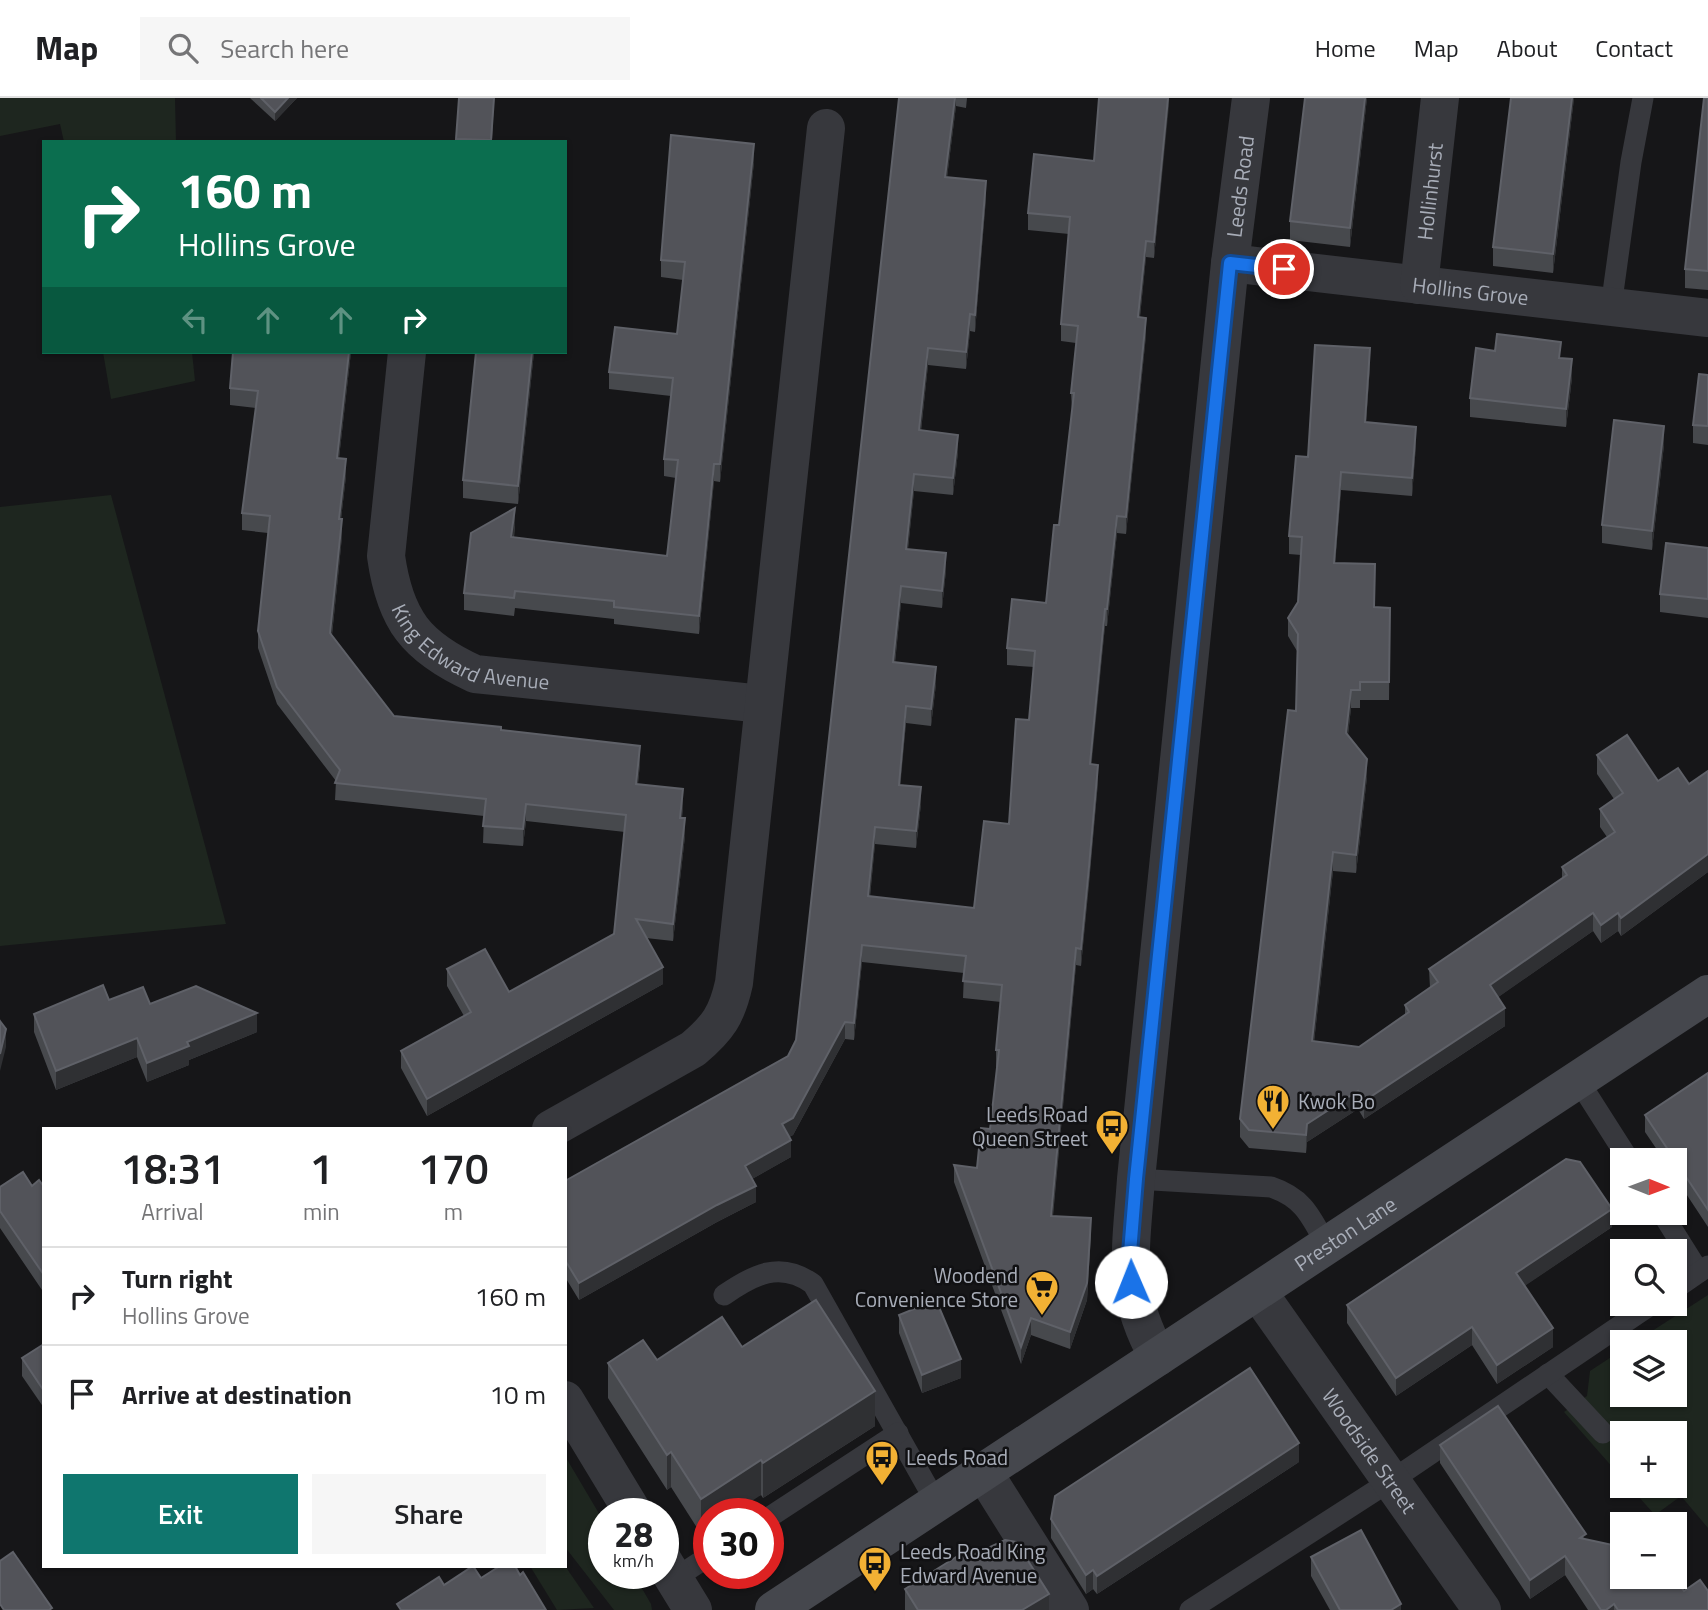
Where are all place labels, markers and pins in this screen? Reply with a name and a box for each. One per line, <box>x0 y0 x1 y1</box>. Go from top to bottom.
pin <box>1254 239 1314 299</box>
restaurant icon: Kwok Bo <box>1254 1082 1292 1131</box>
place label: Kwok Bo <box>1298 1085 1375 1117</box>
place label: Leeds Road Queen Street <box>972 1098 1089 1154</box>
bus stop icon: Leeds Road Queen Street <box>1093 1107 1131 1156</box>
place label: Woodend Convenience Store <box>855 1259 1018 1315</box>
supermarket icon: Woodend Convenience Store <box>1023 1268 1061 1317</box>
bus stop icon: Leeds Road <box>863 1438 901 1487</box>
place label: Leeds Road <box>906 1441 1008 1473</box>
place label: Leeds Road King Edward Avenue <box>900 1535 1046 1591</box>
bus stop icon: Leeds Road King Edward Avenue <box>856 1544 894 1593</box>

